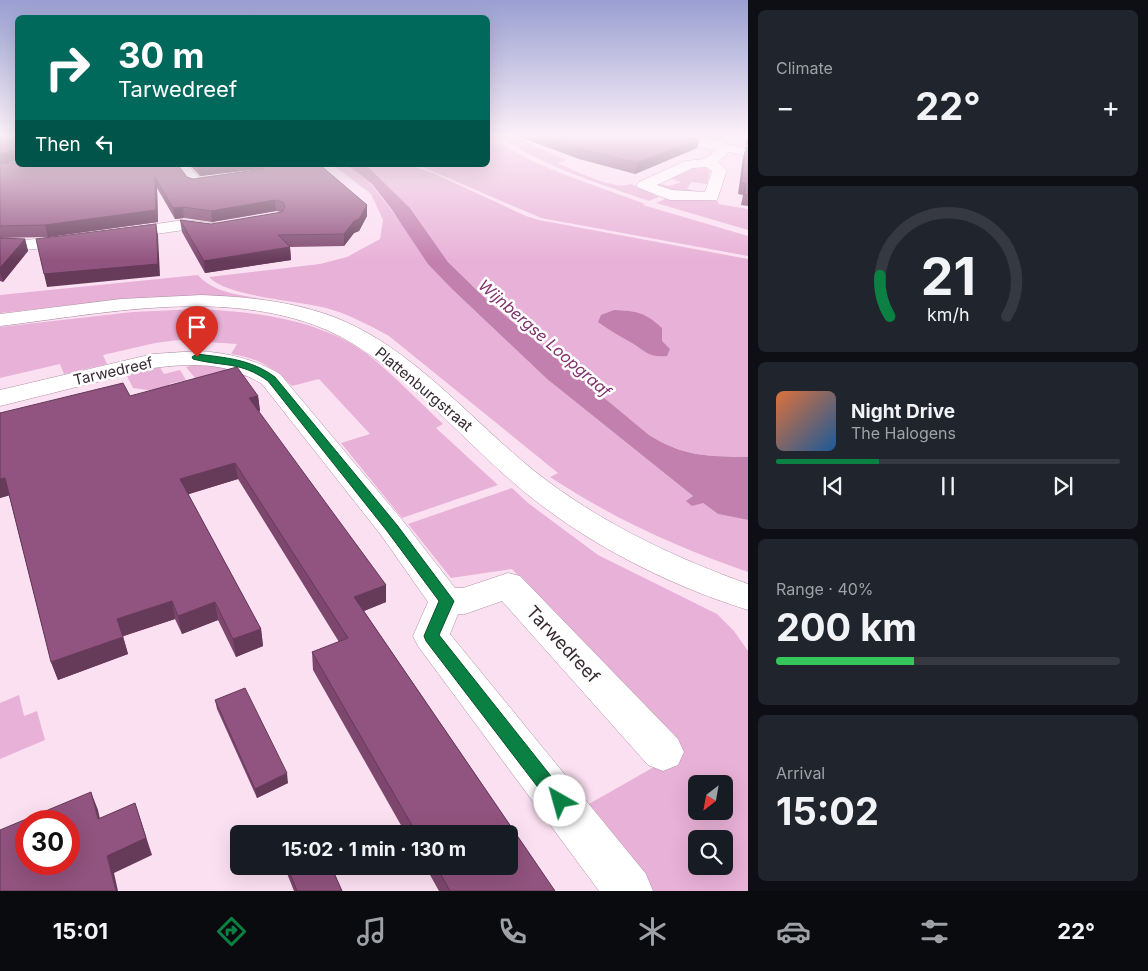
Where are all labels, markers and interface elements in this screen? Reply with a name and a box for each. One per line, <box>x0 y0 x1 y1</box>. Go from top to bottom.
text: 30 m <box>118 34 204 76</box>
icon: right <box>35 35 100 100</box>
text: Climate <box>776 58 833 78</box>
text: Tarwedreef <box>118 76 237 102</box>
text: 22° <box>915 83 981 129</box>
text: − <box>776 90 795 124</box>
text: + <box>1101 90 1120 124</box>
icon: left <box>91 130 119 158</box>
text: Then <box>35 133 81 156</box>
text: 21 <box>920 245 976 308</box>
water label: Wijnbergse Loopgraaf <box>475 275 616 402</box>
text: km/h <box>927 304 969 325</box>
pin <box>176 306 218 357</box>
icon: arrive <box>183 313 211 341</box>
street label: Plattenburgstraat <box>371 343 477 435</box>
street label: Tarwedreef <box>71 353 155 389</box>
text: Night Drive <box>851 400 955 423</box>
text: The Halogens <box>851 423 956 443</box>
icon: previous <box>819 472 847 500</box>
icon: pause <box>934 472 962 500</box>
icon: next <box>1049 472 1077 500</box>
text: Range · 40% <box>776 579 874 599</box>
street label: Tarwedreef <box>522 601 604 687</box>
text: 200 km <box>776 604 917 650</box>
text: Arrival <box>776 763 825 783</box>
position arrow <box>533 774 585 826</box>
north arrow <box>688 775 732 820</box>
map controls <box>688 775 733 875</box>
text: 15:02 <box>776 788 879 834</box>
speed limit sign: 30 <box>15 810 80 875</box>
button: search <box>688 830 733 875</box>
text: 15:02 · 1 min · 130 m <box>282 838 466 861</box>
icon: directions <box>214 914 249 949</box>
icon: music <box>354 914 389 949</box>
icon: phone <box>495 914 530 949</box>
icon: climate <box>635 914 670 949</box>
icon: car <box>776 914 811 949</box>
icon: filters <box>917 914 952 949</box>
text: 15:01 <box>53 918 108 944</box>
text: 22° <box>1057 918 1095 944</box>

